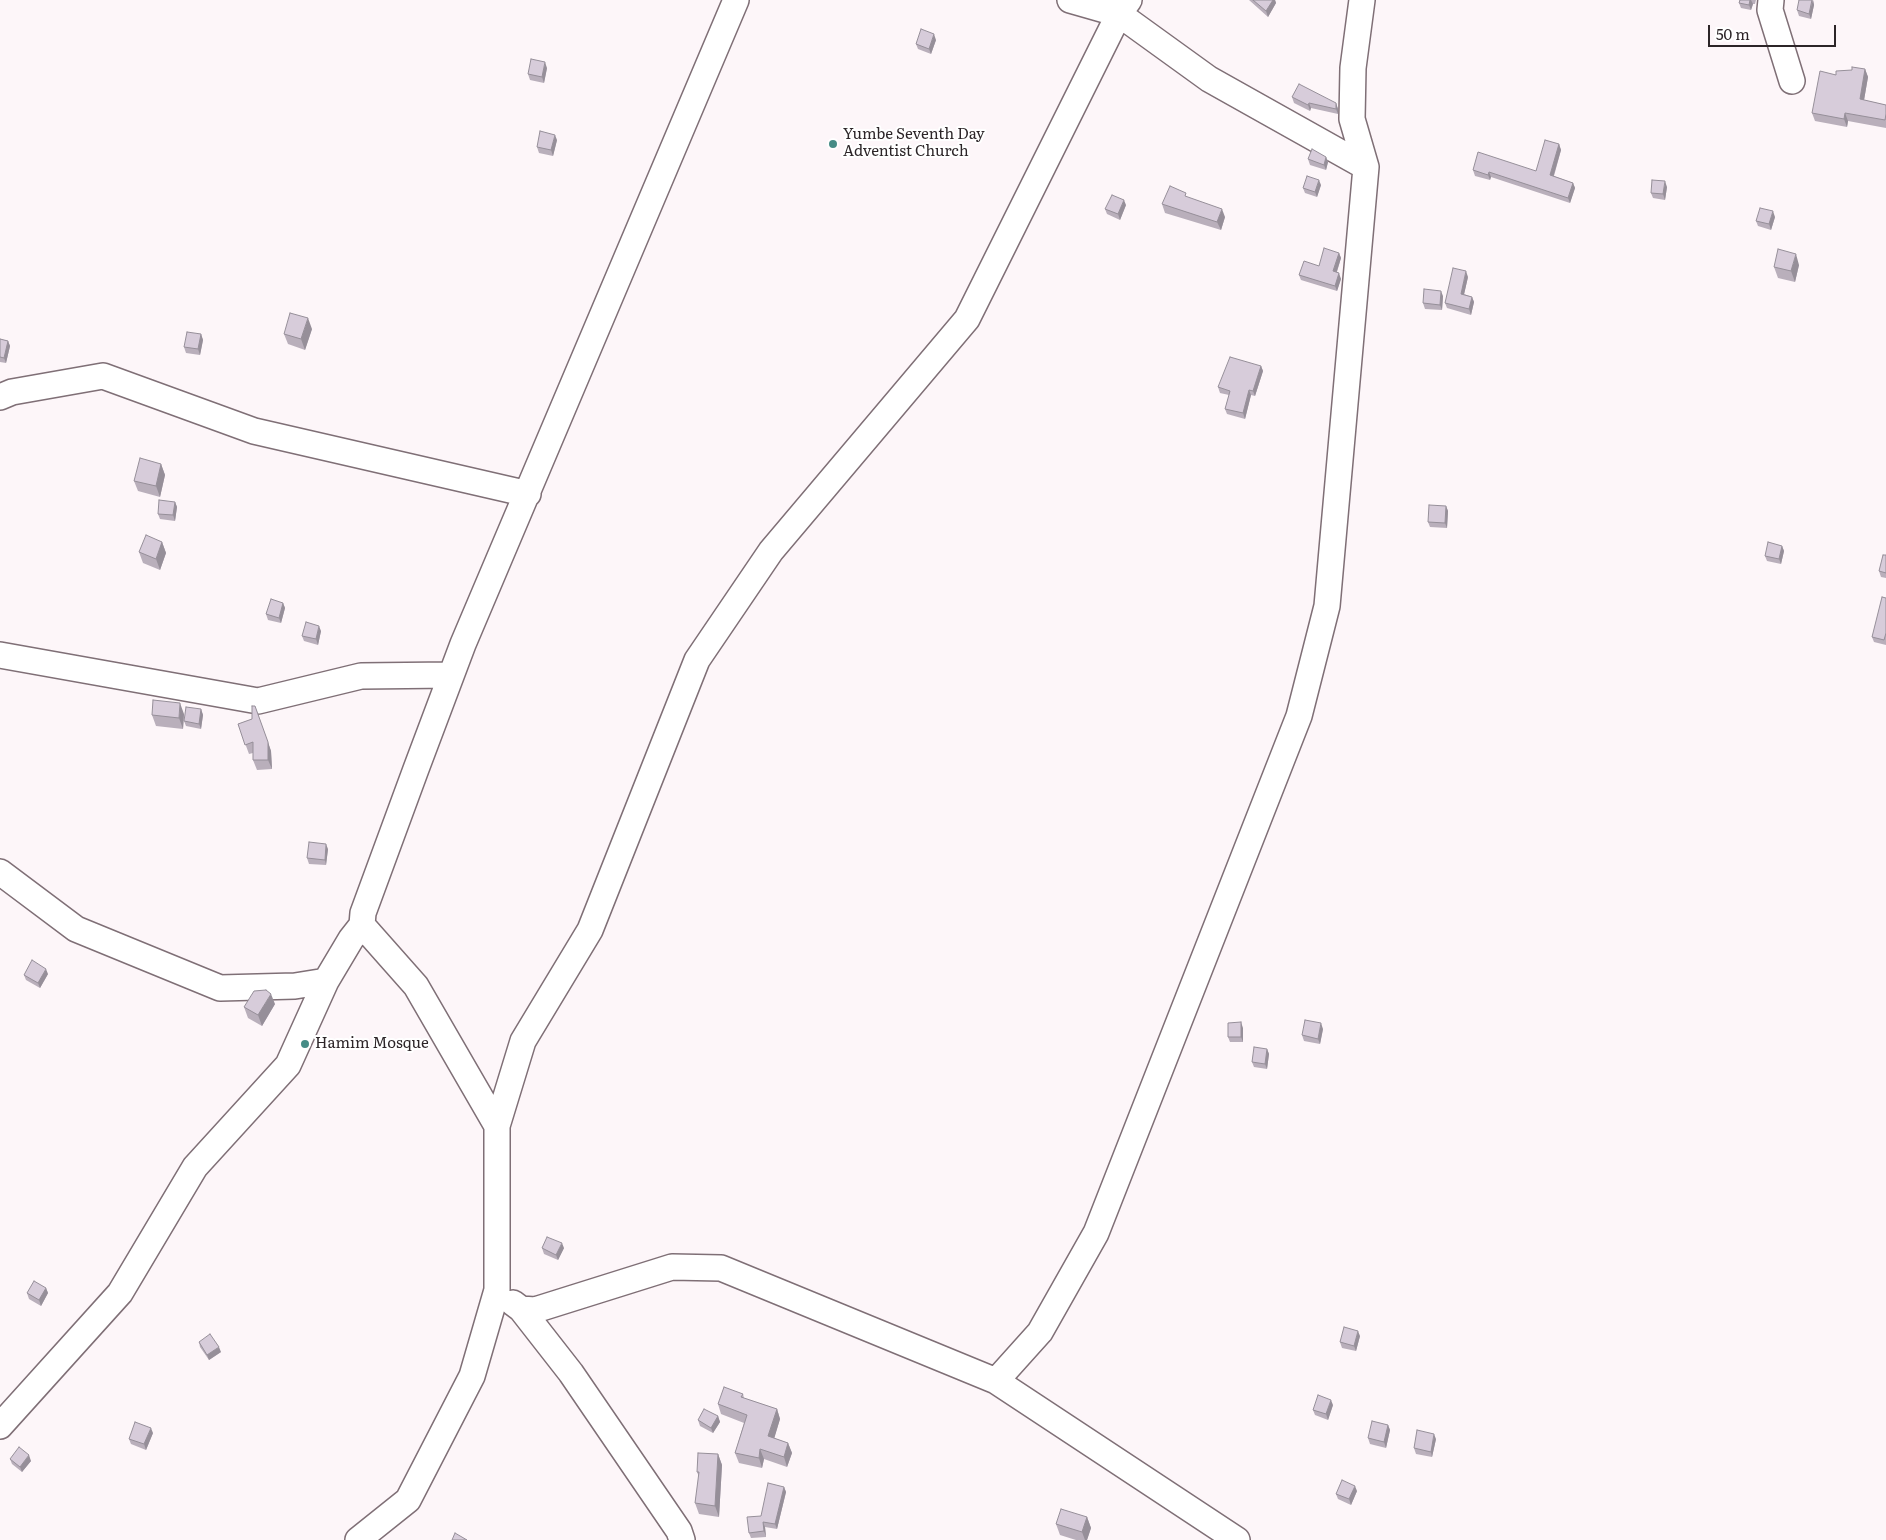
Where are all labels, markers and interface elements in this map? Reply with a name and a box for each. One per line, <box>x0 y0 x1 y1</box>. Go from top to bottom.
scale bar <box>1711 15 1838 47</box>
text: 50 m <box>1716 22 1750 45</box>
place label: Yumbe Seventh Day Adventist Church <box>843 126 985 161</box>
marker: Yumbe Seventh Day Adventist Church <box>827 138 839 150</box>
place label: Hamim Mosque <box>315 1035 429 1053</box>
marker: Hamim Mosque <box>299 1038 311 1050</box>

